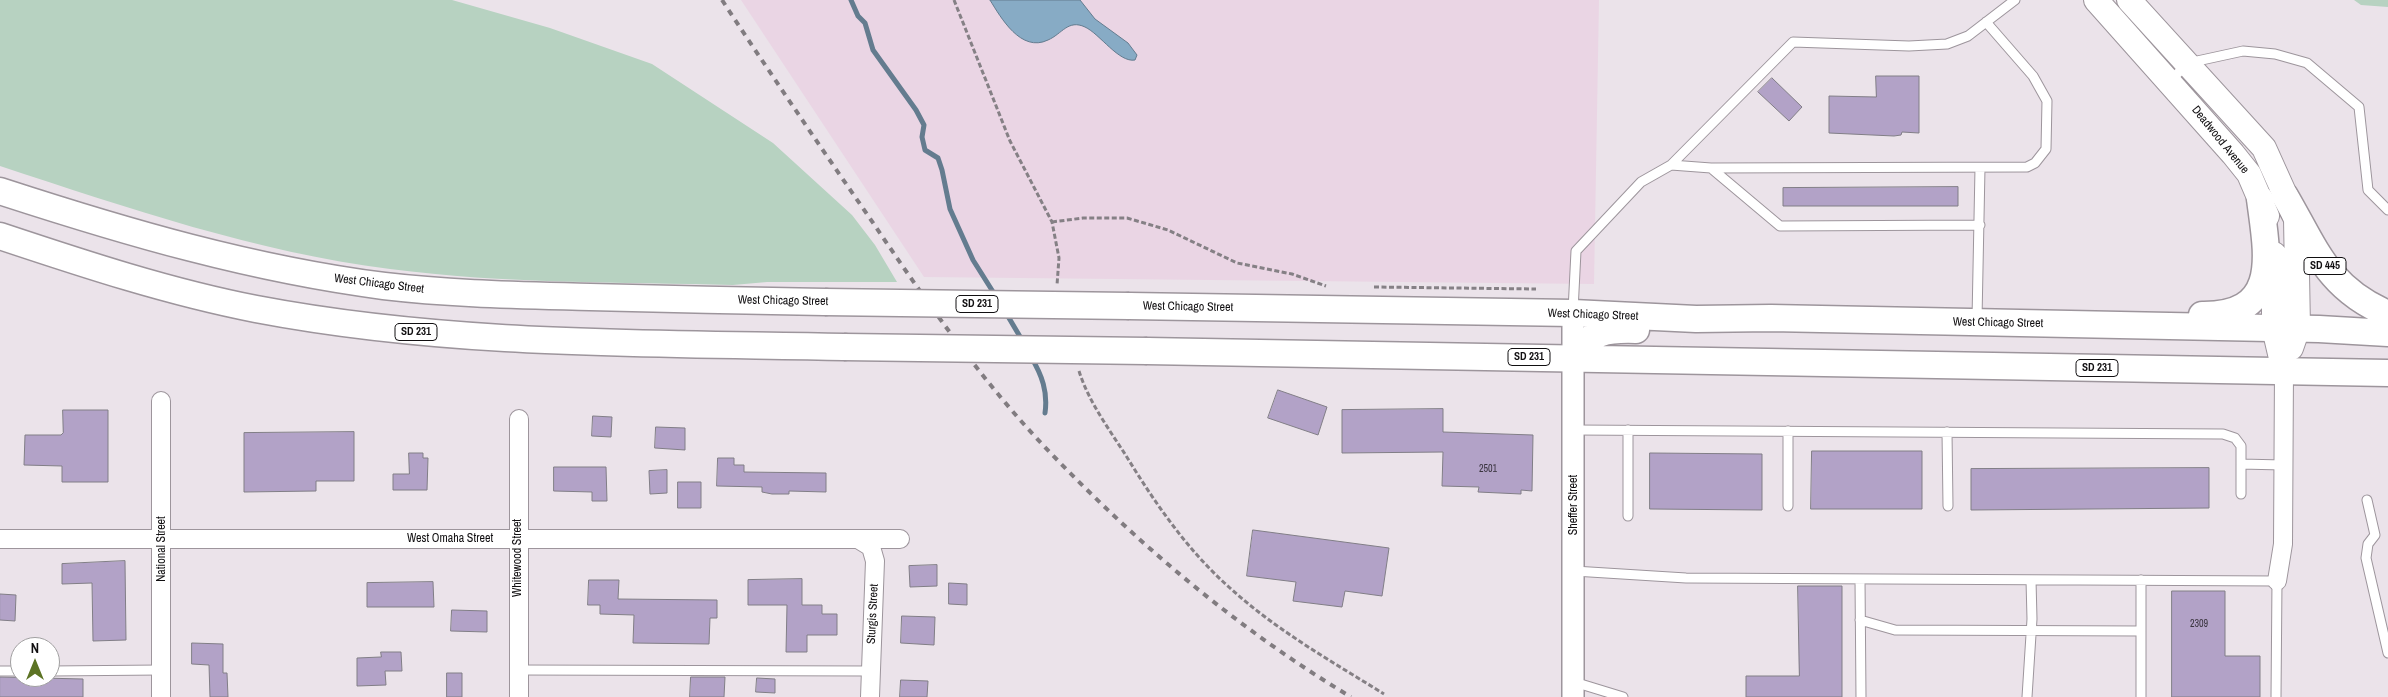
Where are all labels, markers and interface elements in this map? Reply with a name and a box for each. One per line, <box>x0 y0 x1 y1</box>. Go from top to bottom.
street label: Deadwood Avenue <box>2188 103 2252 177</box>
road number: SD 445 <box>2304 258 2346 274</box>
street label: West Chicago Street <box>333 271 425 297</box>
street label: West Chicago Street <box>738 293 828 309</box>
road number: SD 231 <box>956 296 998 312</box>
street label: West Chicago Street <box>1143 299 1233 315</box>
street label: West Chicago Street <box>1547 306 1639 324</box>
street label: West Chicago Street <box>1953 315 2043 331</box>
road number: SD 231 <box>395 324 437 341</box>
road number: SD 231 <box>1508 348 1550 366</box>
road number: SD 231 <box>2076 359 2118 376</box>
house number: 2501 <box>1479 463 1497 475</box>
street label: Sheffer Street <box>1567 475 1581 535</box>
street label: National Street <box>155 516 169 582</box>
street label: Whitewood Street <box>511 519 525 597</box>
street label: West Omaha Street <box>407 532 493 546</box>
street label: Sturgis Street <box>864 584 882 644</box>
house number: 2309 <box>2190 618 2208 630</box>
north arrow <box>10 637 60 687</box>
text: N <box>31 639 39 657</box>

